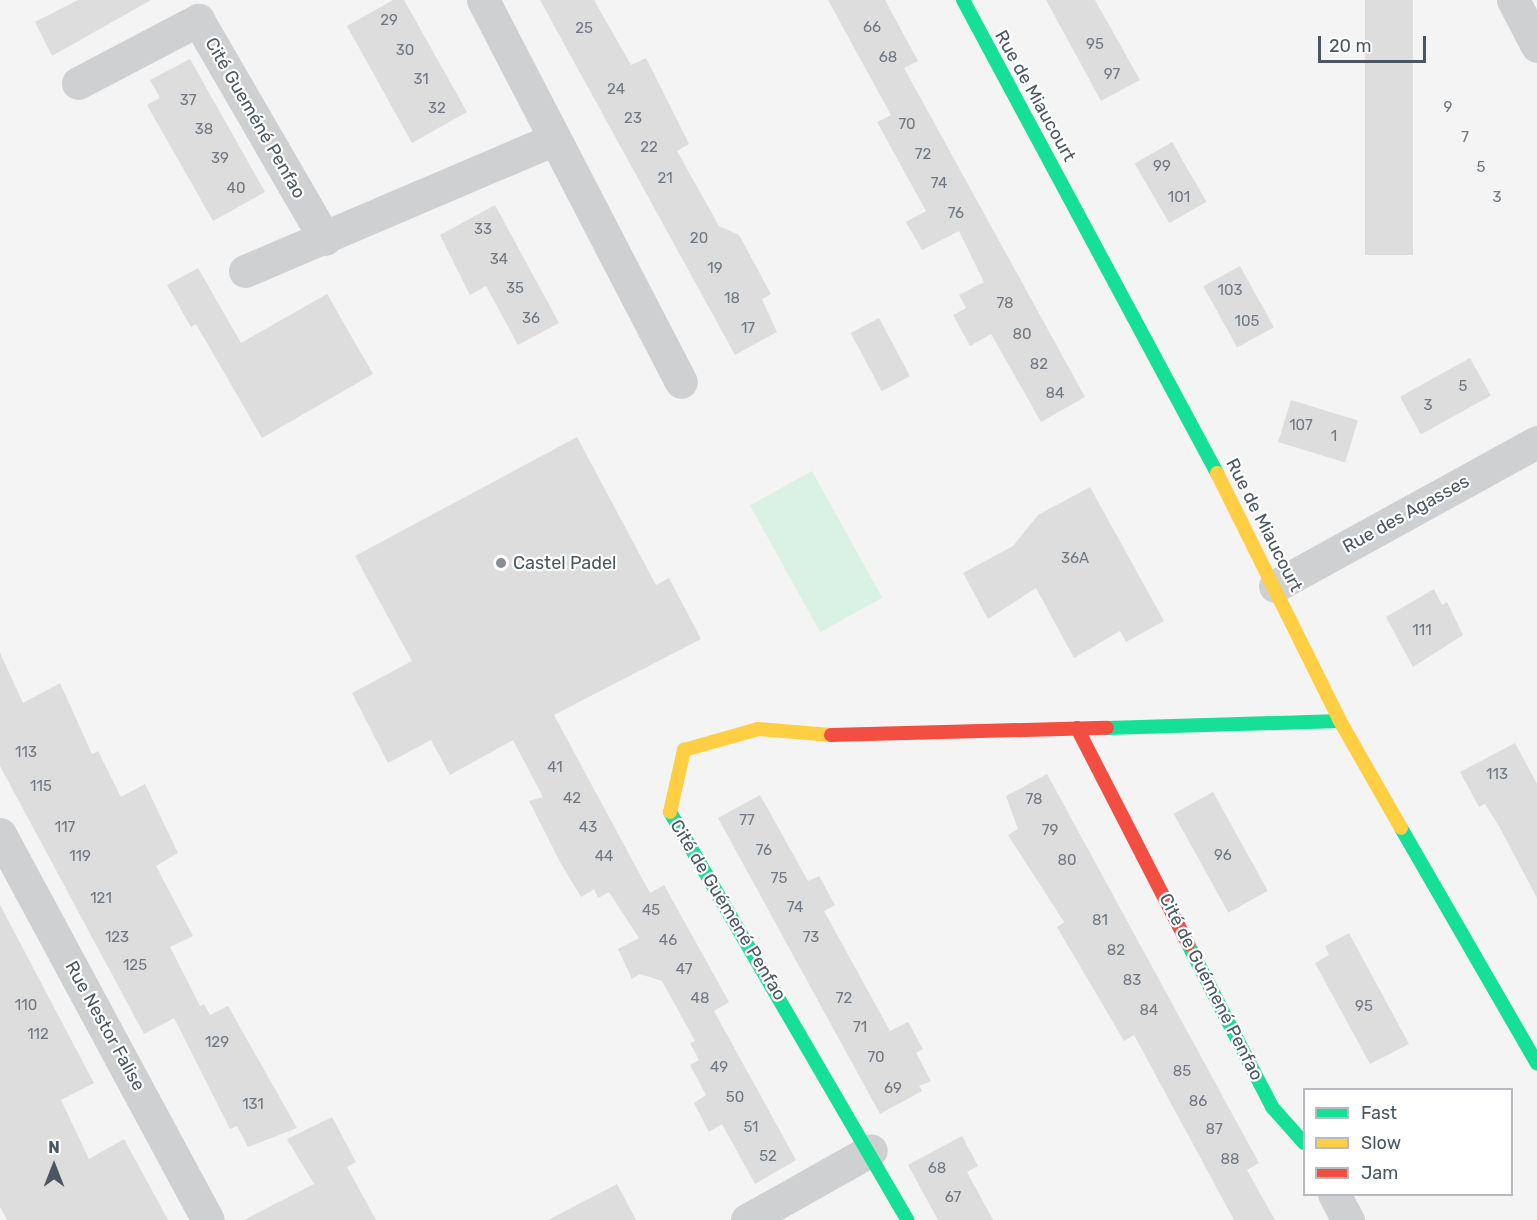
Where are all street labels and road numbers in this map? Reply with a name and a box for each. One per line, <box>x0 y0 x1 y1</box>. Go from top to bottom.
street label: Rue de Miaucourt <box>990 27 1080 165</box>
street label: Cité Gueméné Penfao <box>200 34 310 202</box>
street label: Rue de Miaucourt <box>1221 455 1307 595</box>
street label: Rue des Agasses <box>1339 470 1473 558</box>
street label: Cité de Guémené Penfao <box>665 816 791 1004</box>
street label: Cité de Guémené Penfao <box>1154 890 1268 1084</box>
street label: Rue Nestor Falise <box>60 957 150 1095</box>

